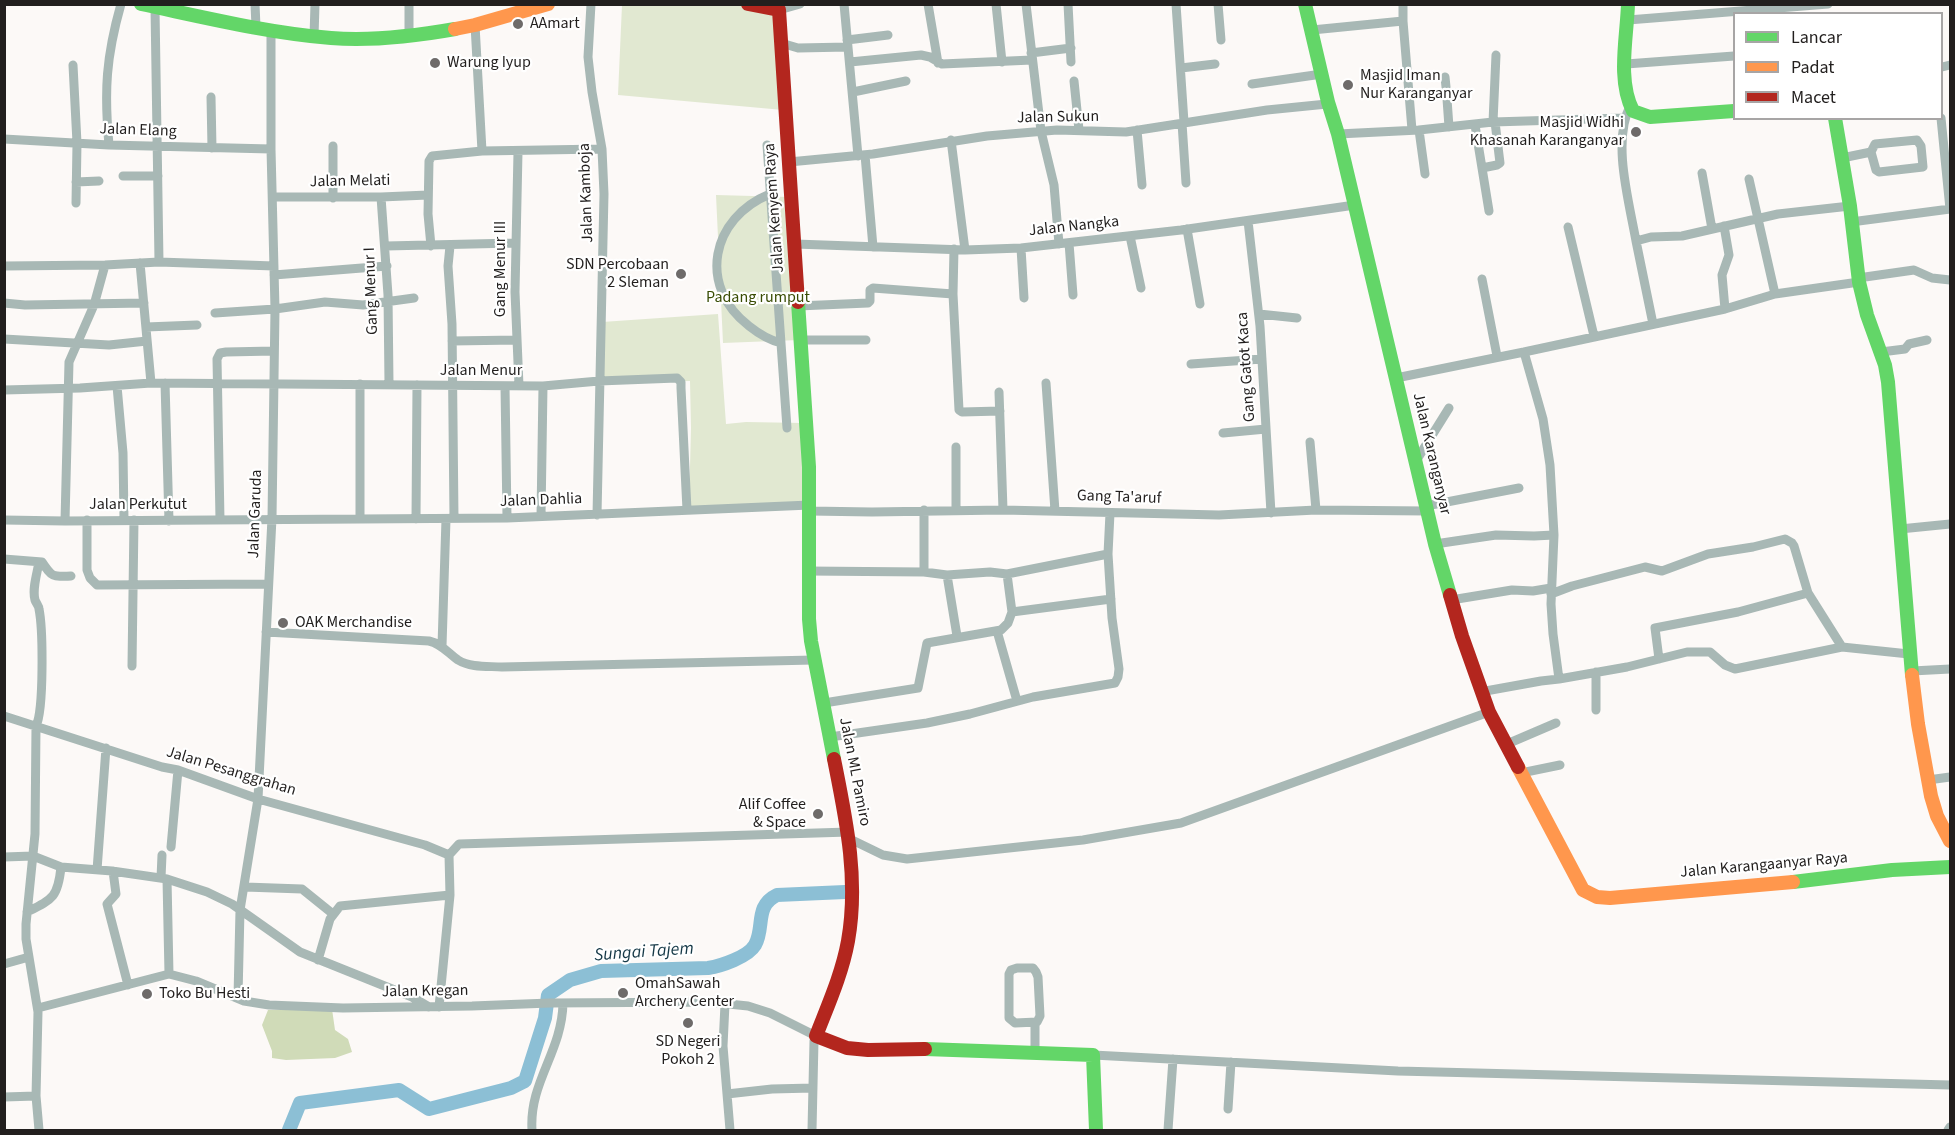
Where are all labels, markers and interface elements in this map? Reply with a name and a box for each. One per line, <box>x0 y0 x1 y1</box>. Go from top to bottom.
legend <box>1733 12 1943 120</box>
place label: AAmart <box>530 14 580 34</box>
marker: AAmart <box>511 17 525 31</box>
text: Lancar <box>1791 25 1842 50</box>
place label: Warung Iyup <box>447 53 531 73</box>
text: Padat <box>1791 55 1834 80</box>
marker: Warung Iyup <box>428 56 442 70</box>
place label: Masjid Iman Nur Karanganyar <box>1360 66 1473 104</box>
marker: Masjid Iman Nur Karanganyar <box>1341 78 1355 92</box>
text: Macet <box>1791 85 1836 110</box>
street label: Jalan Sukun <box>1017 108 1099 128</box>
place label: Masjid Widhi Khasanah Karanganyar <box>1470 113 1624 151</box>
street label: Jalan Elang <box>99 120 177 142</box>
marker: Masjid Widhi Khasanah Karanganyar <box>1629 125 1643 139</box>
street label: Jalan Kamboja <box>576 143 598 243</box>
street label: Jalan Kenyem Raya <box>761 143 789 273</box>
street label: Jalan Melati <box>310 172 390 192</box>
street label: Jalan Nangka <box>1028 213 1120 241</box>
street label: Gang Menur III <box>491 221 511 317</box>
street label: Gang Menur I <box>361 247 383 335</box>
place label: SDN Percobaan 2 Sleman <box>566 255 669 293</box>
marker: SDN Percobaan 2 Sleman <box>674 267 688 281</box>
park label: Padang rumput <box>706 288 810 308</box>
street label: Gang Gatot Kaca <box>1234 311 1260 423</box>
street label: Jalan Menur <box>440 361 522 381</box>
street label: Jalan Karanganyar <box>1408 391 1454 517</box>
street label: Jalan Garuda <box>245 469 267 559</box>
street label: Gang Ta'aruf <box>1076 487 1162 509</box>
street label: Jalan Dahlia <box>499 490 583 512</box>
street label: Jalan Perkutut <box>89 495 187 515</box>
place label: OAK Merchandise <box>295 613 412 633</box>
marker: OAK Merchandise <box>276 616 290 630</box>
street label: Jalan ML Pamiro <box>834 716 874 828</box>
street label: Jalan Pesanggrahan <box>164 743 298 801</box>
place label: Alif Coffee & Space <box>739 795 806 833</box>
marker: Alif Coffee & Space <box>811 807 825 821</box>
street label: Jalan Karangaanyar Raya <box>1679 849 1849 883</box>
water label: Sungai Tajem <box>593 939 695 967</box>
place label: OmahSawah Archery Center <box>635 974 734 1012</box>
street label: Jalan Kregan <box>381 982 469 1002</box>
place label: Toko Bu Hesti <box>159 984 250 1004</box>
marker: OmahSawah Archery Center <box>616 986 630 1000</box>
marker: Toko Bu Hesti <box>140 987 154 1001</box>
marker: SD Negeri Pokoh 2 <box>681 1016 695 1030</box>
place label: SD Negeri Pokoh 2 <box>656 1032 720 1070</box>

